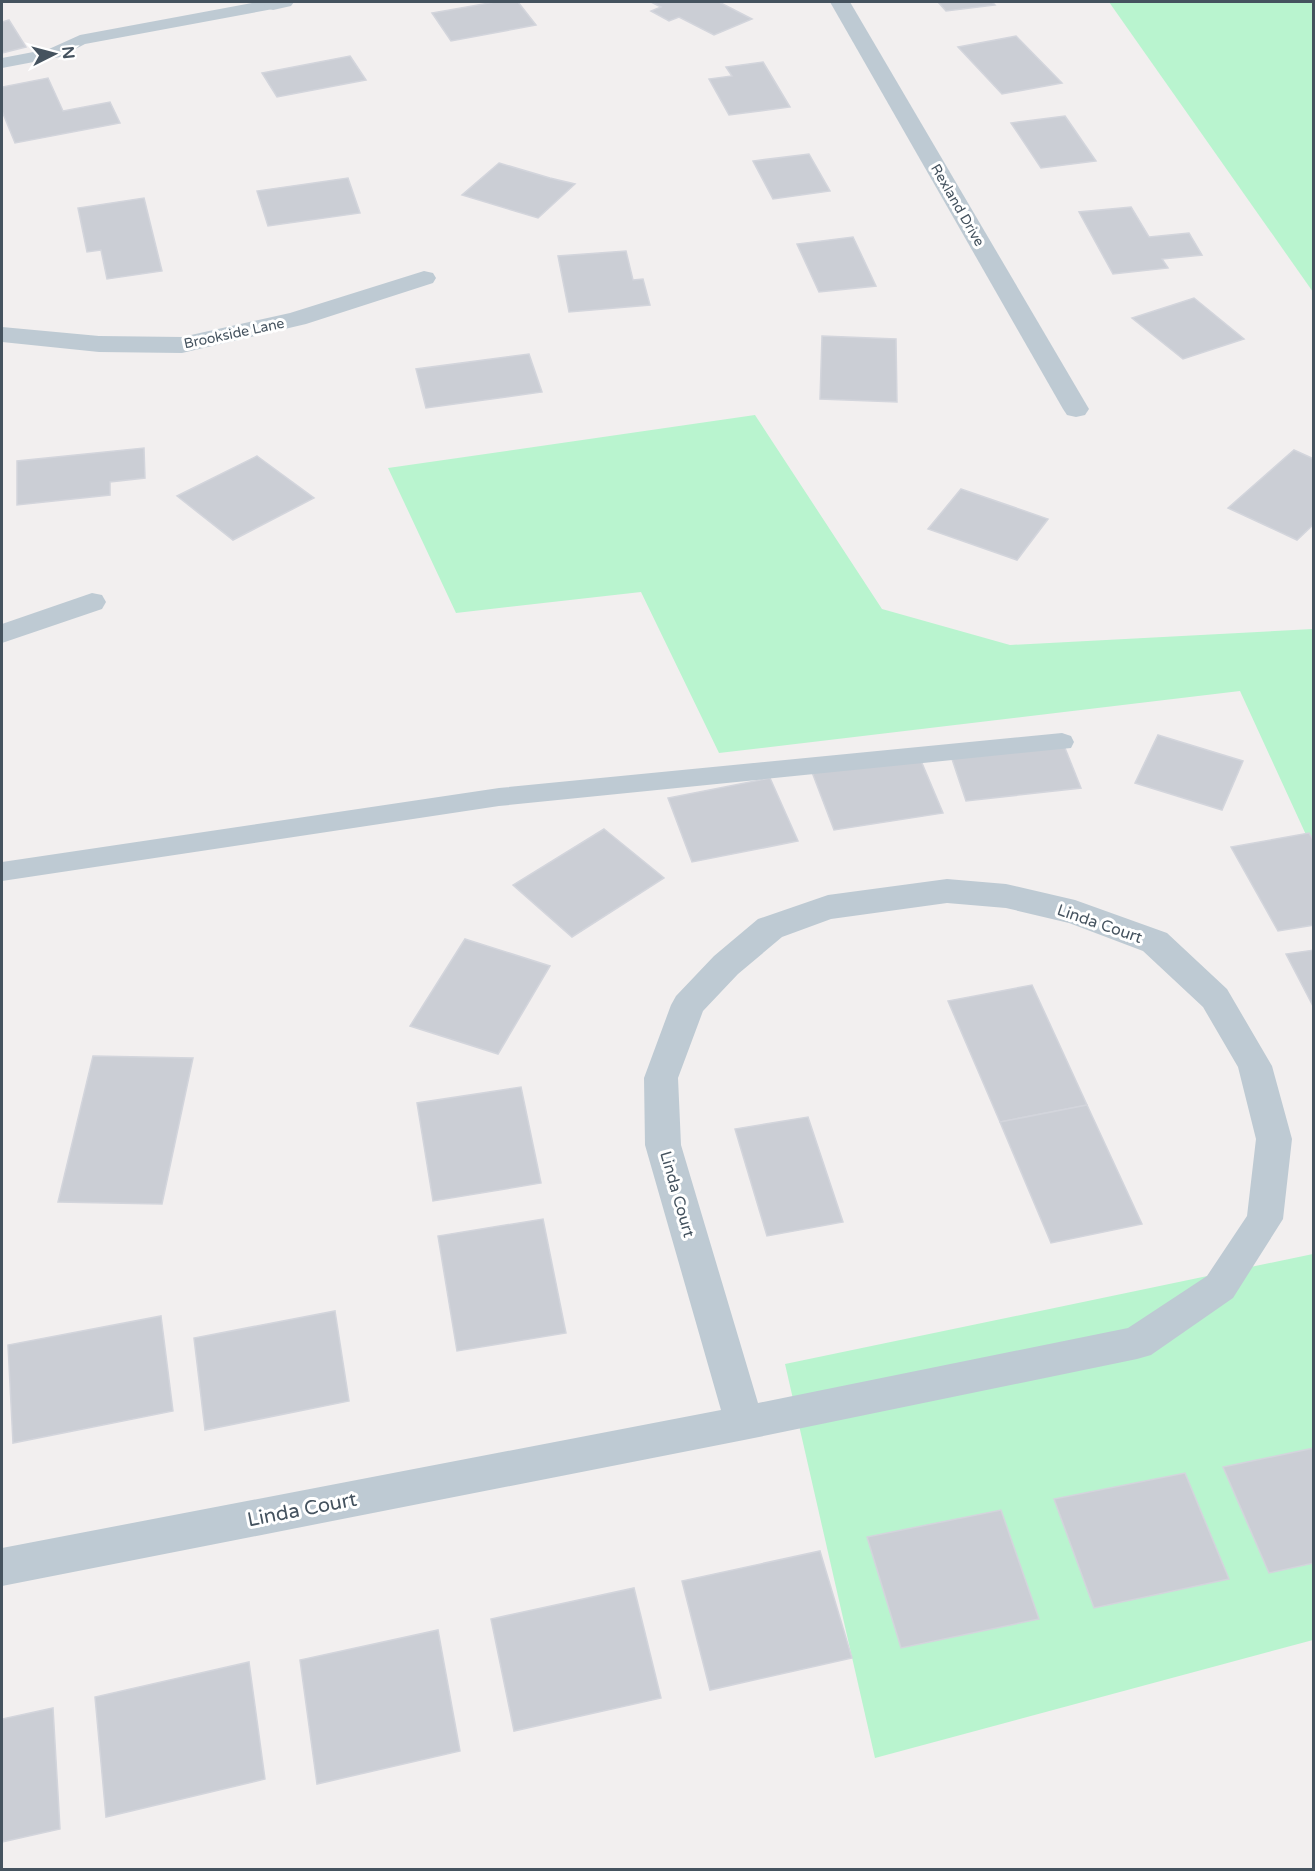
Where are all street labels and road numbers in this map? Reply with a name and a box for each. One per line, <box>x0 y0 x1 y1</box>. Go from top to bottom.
street label: Rexland Drive <box>927 161 988 249</box>
street label: Brookside Lane <box>182 315 286 352</box>
street label: Linda Court <box>1054 900 1145 948</box>
street label: Linda Court <box>655 1149 699 1240</box>
street label: Linda Court <box>245 1488 359 1532</box>

